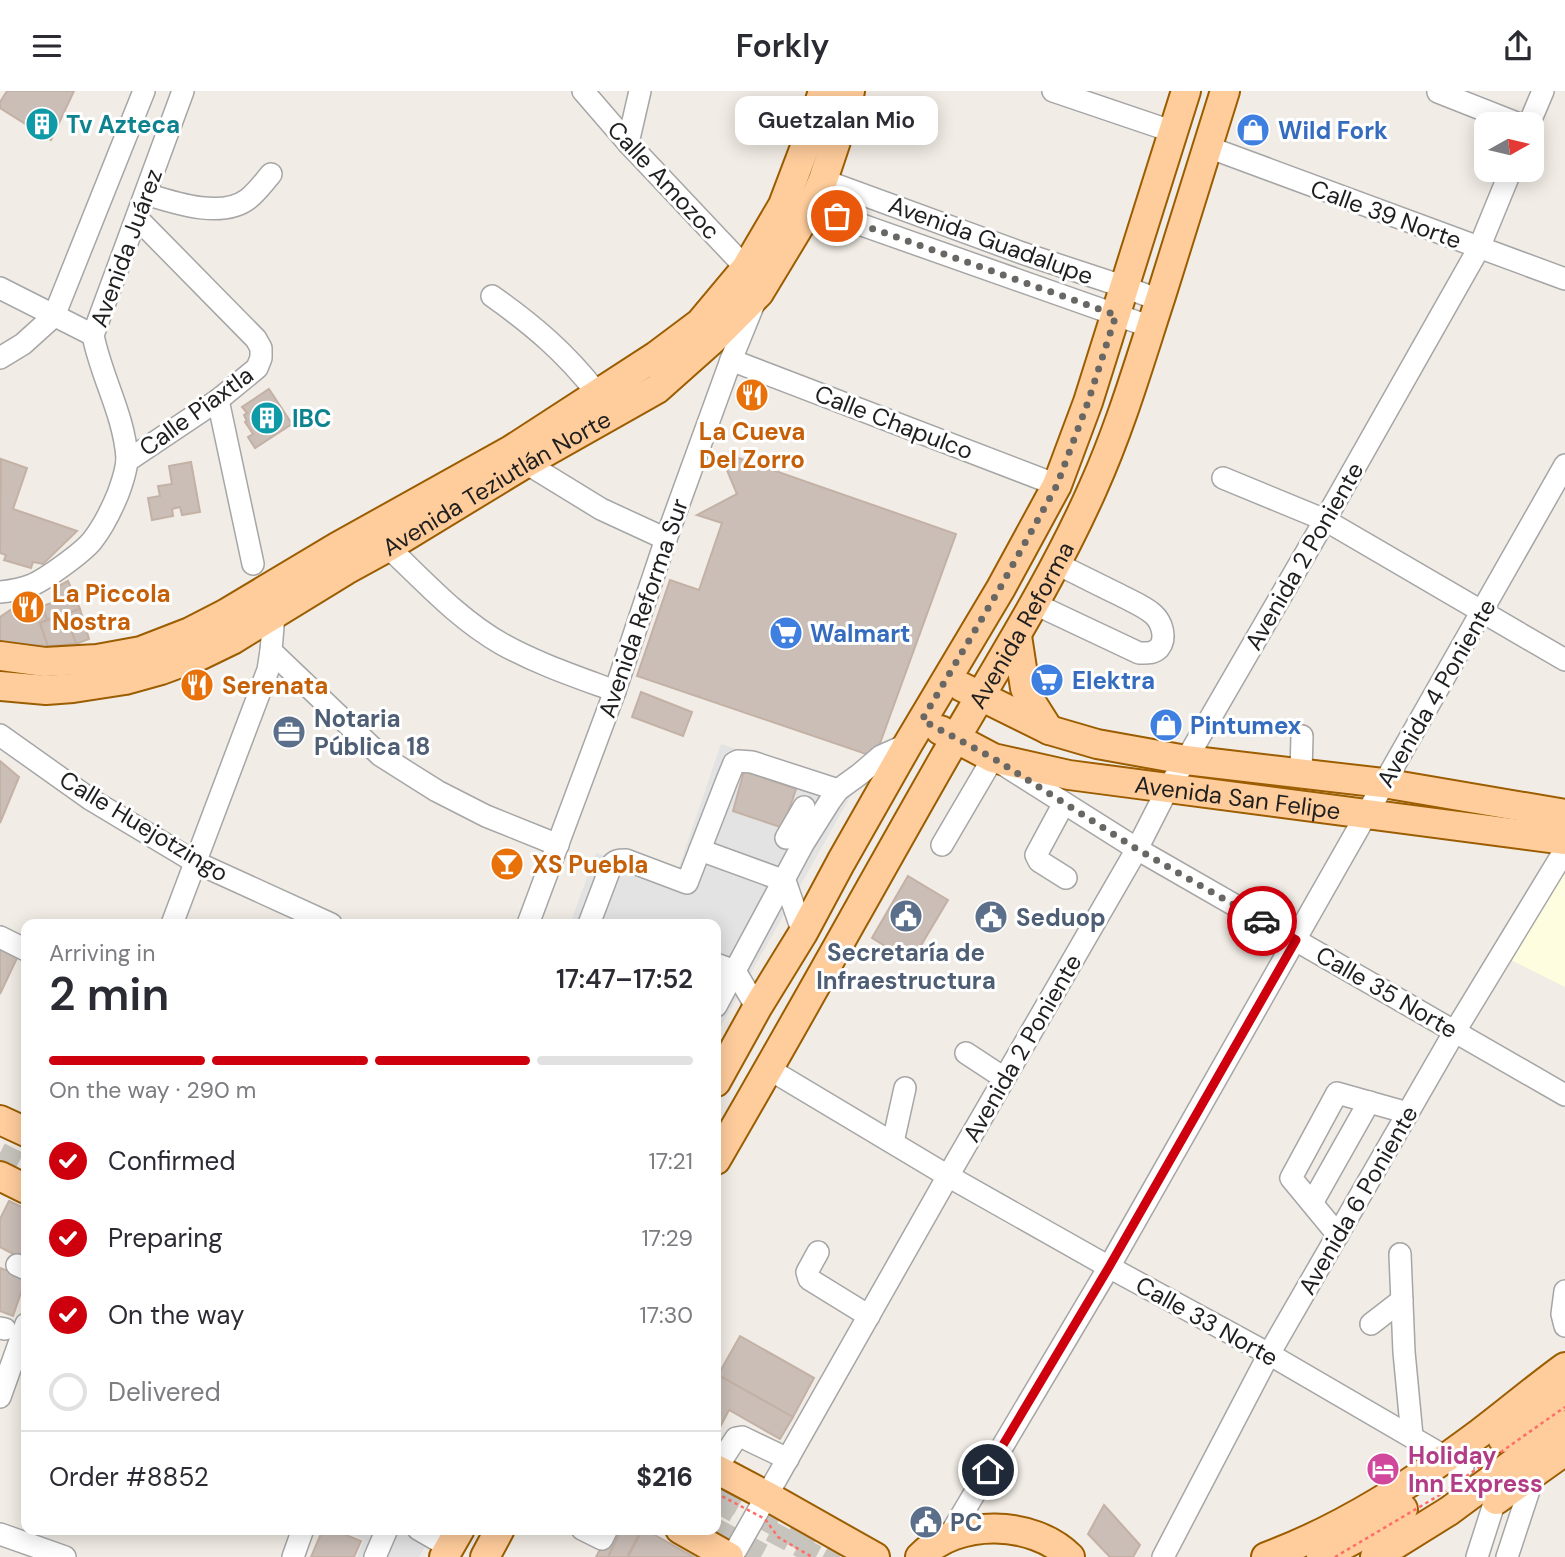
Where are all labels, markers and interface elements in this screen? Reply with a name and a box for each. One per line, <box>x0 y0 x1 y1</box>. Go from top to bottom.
text: Forkly <box>736 25 829 67</box>
icon: menu <box>28 27 66 65</box>
icon: share <box>1499 27 1537 65</box>
callout: Guetzalan Mio <box>736 97 938 146</box>
building icon: Tv Azteca <box>23 105 61 143</box>
text: Guetzalan Mio <box>758 105 915 135</box>
place label: Tv Azteca <box>66 109 180 140</box>
shop icon: Wild Fork <box>1234 111 1272 149</box>
north arrow <box>1474 112 1544 182</box>
map controls <box>1474 112 1544 182</box>
street label: Calle Amozoc <box>601 114 727 246</box>
place label: Wild Fork <box>1278 115 1388 146</box>
street label: Avenida Juárez <box>83 165 169 331</box>
street label: Calle 39 Norte <box>1306 172 1466 256</box>
pin <box>807 186 867 246</box>
street label: Avenida Guadalupe <box>885 189 1097 291</box>
icon: bag <box>818 197 856 235</box>
street label: Calle Piaxtla <box>133 359 259 463</box>
restaurant icon: La Cueva Del Zorro <box>733 376 771 414</box>
street label: Calle Chapulco <box>810 378 978 466</box>
building icon: IBC <box>248 399 286 437</box>
place label: IBC <box>292 403 332 434</box>
street label: Avenida Teziutlán Norte <box>376 403 616 562</box>
place label: La Cueva Del Zorro <box>699 416 805 475</box>
street label: Avenida 2 Poniente <box>1238 457 1370 655</box>
street label: Avenida Reforma Sur <box>591 494 695 722</box>
street label: Avenida Reforma <box>961 536 1080 714</box>
place label: La Piccola Nostra <box>52 578 171 637</box>
restaurant icon: La Piccola Nostra <box>9 588 47 626</box>
street label: Avenida 4 Poniente <box>1369 593 1503 793</box>
supermarket icon: Walmart <box>767 614 805 652</box>
place label: Walmart <box>810 618 910 649</box>
supermarket icon: Elektra <box>1028 661 1066 699</box>
place label: Elektra <box>1072 665 1155 696</box>
restaurant icon: Serenata <box>178 666 216 704</box>
place label: Serenata <box>222 670 328 701</box>
place label: Notaria Pública 18 <box>314 703 430 762</box>
shop icon: Pintumex <box>1147 706 1185 744</box>
place label: Pintumex <box>1190 710 1301 741</box>
office icon: Notaria Pública 18 <box>270 713 308 751</box>
street label: Calle Huejotzingo <box>54 763 234 889</box>
street label: Avenida San Felipe <box>1133 768 1343 826</box>
bar icon: XS Puebla <box>488 845 526 883</box>
place label: XS Puebla <box>532 849 648 880</box>
courier <box>1227 886 1297 956</box>
public building icon: Secretaría de Infraestructura <box>887 897 925 935</box>
public building icon: Seduop <box>972 898 1010 936</box>
place label: Seduop <box>1016 902 1106 933</box>
icon: car <box>1243 902 1281 940</box>
place label: Secretaría de Infraestructura <box>816 937 996 996</box>
text: Arriving in <box>49 938 155 968</box>
street label: Calle 35 Norte <box>1311 939 1463 1045</box>
street label: Avenida 2 Poniente <box>956 949 1088 1147</box>
text: 17:47–17:52 <box>556 962 693 996</box>
text: 2 min <box>49 964 169 1024</box>
text: On the way · 290 m <box>49 1075 256 1105</box>
street label: Avenida 6 Poniente <box>1291 1100 1425 1300</box>
icon: check <box>49 1142 87 1180</box>
text: Confirmed <box>108 1144 235 1178</box>
text: 17:21 <box>648 1146 693 1176</box>
icon: check <box>49 1219 87 1257</box>
text: Preparing <box>108 1221 223 1255</box>
text: 17:29 <box>641 1223 693 1253</box>
street label: Calle 33 Norte <box>1130 1269 1284 1373</box>
icon: check <box>49 1296 87 1334</box>
text: On the way <box>108 1298 244 1332</box>
text: 17:30 <box>640 1300 693 1330</box>
text: Delivered <box>108 1375 221 1409</box>
pin <box>958 1440 1018 1500</box>
place label: Holiday Inn Express <box>1408 1440 1543 1499</box>
hotel icon: Holiday Inn Express <box>1364 1450 1402 1488</box>
icon: home <box>969 1451 1007 1489</box>
text: Order #8852 <box>49 1460 209 1494</box>
text: $216 <box>636 1460 693 1494</box>
public building icon: PC <box>907 1503 945 1541</box>
place label: PC <box>950 1507 982 1538</box>

